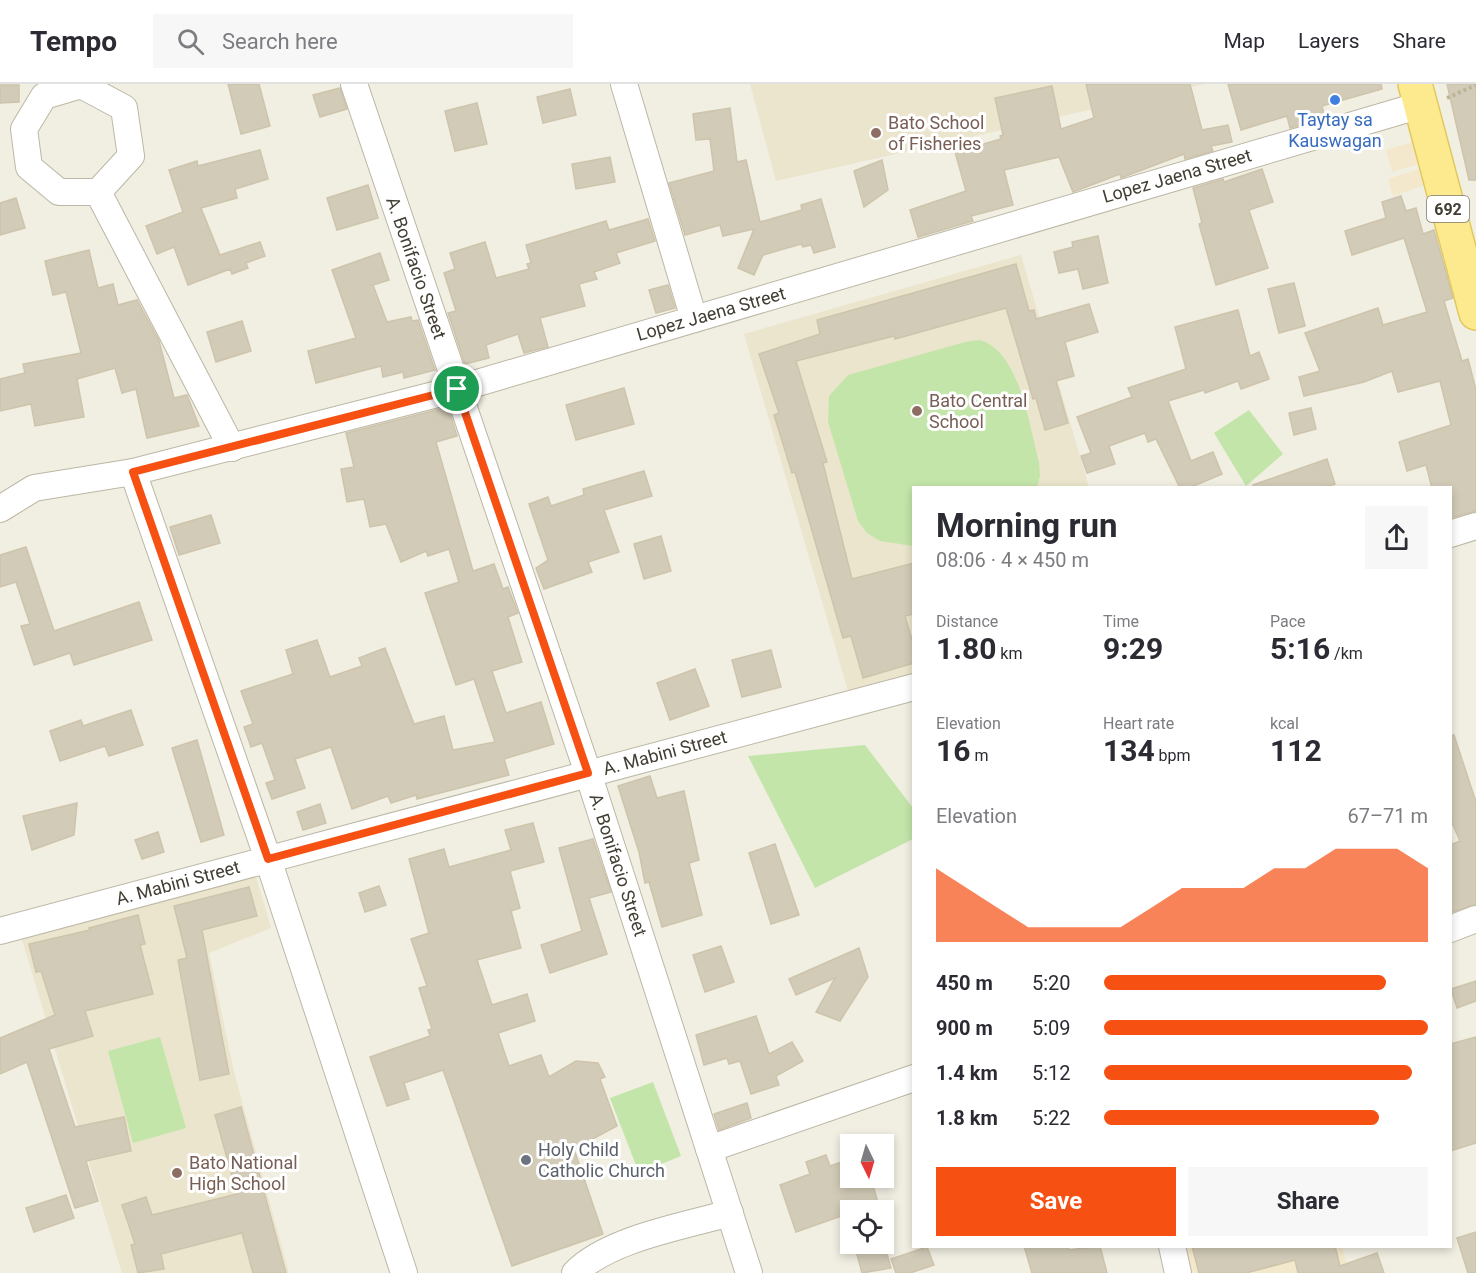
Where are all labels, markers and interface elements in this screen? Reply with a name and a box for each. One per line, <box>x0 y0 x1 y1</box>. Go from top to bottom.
search box <box>153 14 573 68</box>
text: Tempo <box>30 25 117 58</box>
icon: search <box>174 25 207 58</box>
text: Search here <box>222 29 338 54</box>
text: Map <box>1223 29 1265 53</box>
text: Layers <box>1298 29 1359 53</box>
text: Share <box>1392 29 1446 53</box>
marker: Taytay sa Kauswagan <box>1328 93 1342 107</box>
place label: Taytay sa Kauswagan <box>1288 109 1382 151</box>
place label: Bato School of Fisheries <box>888 112 984 154</box>
marker: Bato School of Fisheries <box>869 126 883 140</box>
street label: Lopez Jaena Street <box>1100 144 1254 207</box>
street label: A. Bonifacio Street <box>382 194 451 342</box>
road number: 692 <box>1427 196 1469 222</box>
street label: Lopez Jaena Street <box>634 282 788 345</box>
pin <box>431 363 482 414</box>
icon: arrive <box>440 372 473 405</box>
place label: Bato Central School <box>929 390 1027 432</box>
marker: Bato Central School <box>910 404 924 418</box>
text: Morning run <box>936 506 1117 545</box>
button: share <box>1365 506 1428 569</box>
text: 08:06 · 4 × 450 m <box>936 548 1089 572</box>
text: Distance <box>936 612 998 631</box>
text: Time <box>1103 612 1139 631</box>
text: Pace <box>1270 612 1306 631</box>
text: 1.80 <box>936 631 996 666</box>
text: 9:29 <box>1103 631 1163 666</box>
text: 5:16 <box>1270 631 1330 666</box>
text: km <box>996 644 1022 663</box>
text: /km <box>1330 644 1363 663</box>
text: Elevation <box>936 714 1001 733</box>
text: Heart rate <box>1103 714 1174 733</box>
text: kcal <box>1270 714 1299 733</box>
street label: A. Mabini Street <box>601 726 729 779</box>
text: 16 <box>936 733 970 768</box>
text: 134 <box>1103 733 1155 768</box>
text: 112 <box>1270 733 1322 768</box>
text: m <box>970 746 988 765</box>
text: bpm <box>1155 746 1191 765</box>
street label: A. Bonifacio Street <box>585 791 651 939</box>
text: Elevation <box>936 804 1017 828</box>
text: 67–71 m <box>1347 804 1428 828</box>
street label: A. Mabini Street <box>114 856 242 909</box>
text: 450 m <box>936 971 993 995</box>
text: 5:20 <box>1032 971 1071 995</box>
text: 900 m <box>936 1016 993 1040</box>
text: 5:09 <box>1032 1016 1071 1040</box>
text: 1.4 km <box>936 1061 998 1085</box>
text: 5:12 <box>1032 1061 1071 1085</box>
text: 1.8 km <box>936 1106 998 1130</box>
text: 5:22 <box>1032 1106 1071 1130</box>
north arrow <box>840 1134 894 1188</box>
map controls <box>840 1134 894 1254</box>
place label: Holy Child Catholic Church <box>538 1139 665 1181</box>
place label: Bato National High School <box>189 1152 298 1194</box>
marker: Holy Child Catholic Church <box>519 1153 533 1167</box>
marker: Bato National High School <box>170 1166 184 1180</box>
button: Save <box>936 1167 1176 1236</box>
button: Share <box>1188 1167 1428 1236</box>
button: locate <box>840 1200 894 1254</box>

